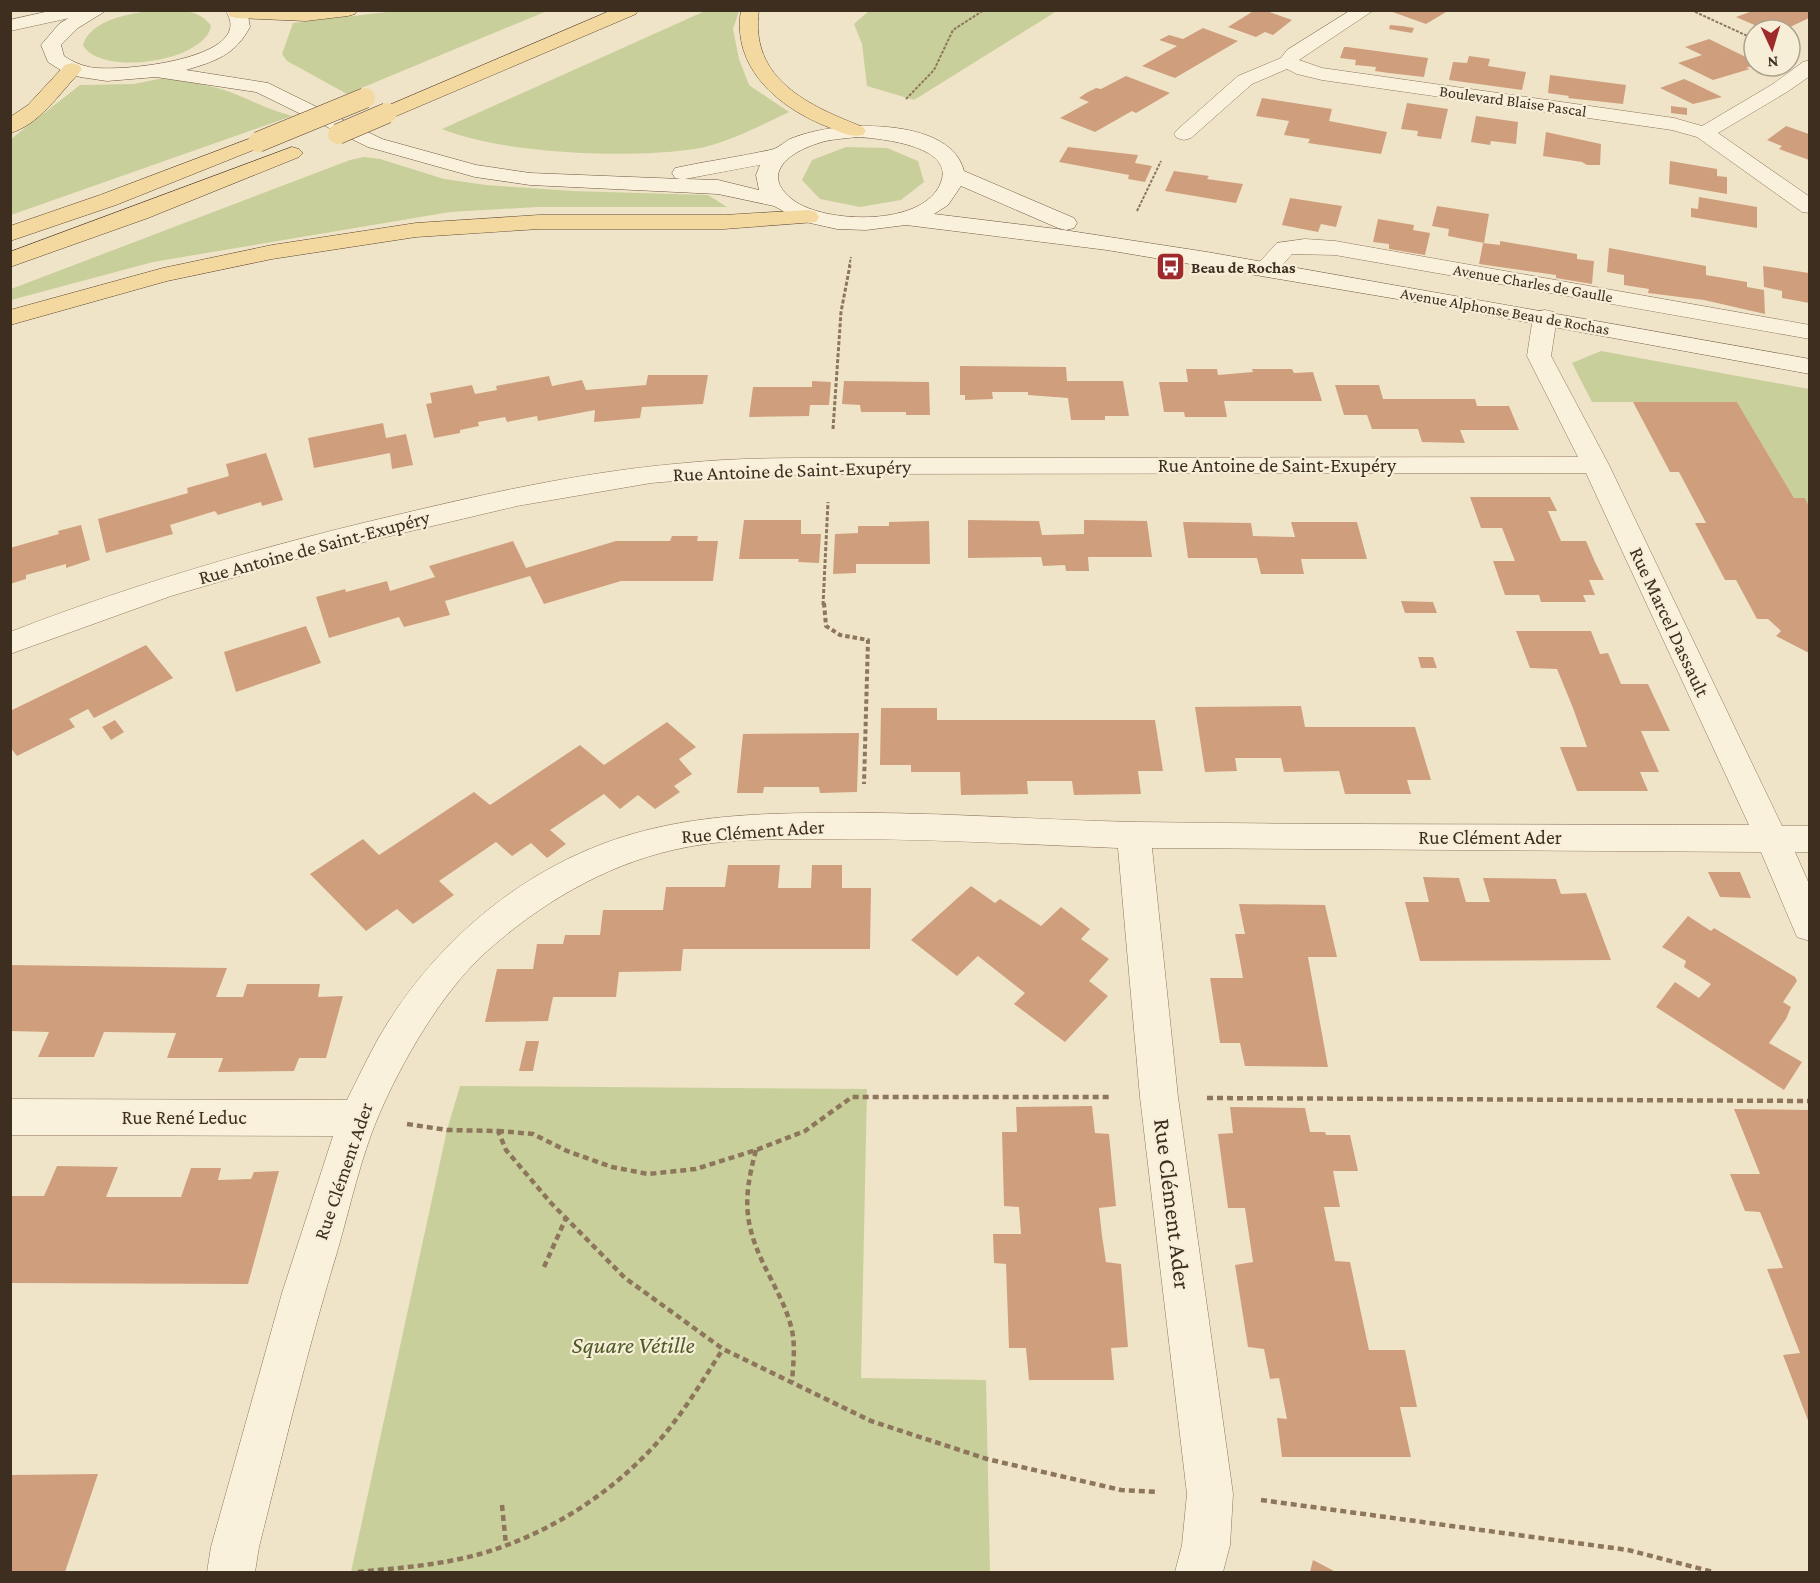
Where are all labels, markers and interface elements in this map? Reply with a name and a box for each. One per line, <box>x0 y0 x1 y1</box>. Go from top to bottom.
north arrow <box>1742 18 1802 78</box>
text: N <box>1767 54 1779 71</box>
street label: Boulevard Blaise Pascal <box>1438 82 1588 120</box>
bus stop icon: Beau de Rochas <box>1154 251 1186 283</box>
place label: Beau de Rochas <box>1191 259 1296 276</box>
street label: Avenue Charles de Gaulle <box>1452 261 1614 305</box>
street label: Avenue Alphonse Beau de Rochas <box>1399 284 1611 339</box>
street label: Rue Antoine de Saint-Exupéry <box>1158 454 1397 477</box>
street label: Rue Antoine de Saint-Exupéry <box>672 455 912 486</box>
street label: Rue Antoine de Saint-Exupéry <box>196 505 433 589</box>
street label: Rue Marcel Dassault <box>1626 544 1714 701</box>
street label: Rue Clément Ader <box>681 815 825 847</box>
street label: Rue Clément Ader <box>1418 826 1562 848</box>
street label: Rue Clément Ader <box>309 1100 377 1242</box>
street label: Rue René Leduc <box>121 1106 247 1128</box>
street label: Rue Clément Ader <box>1149 1117 1197 1292</box>
park label: Square Vétille <box>571 1331 695 1358</box>

